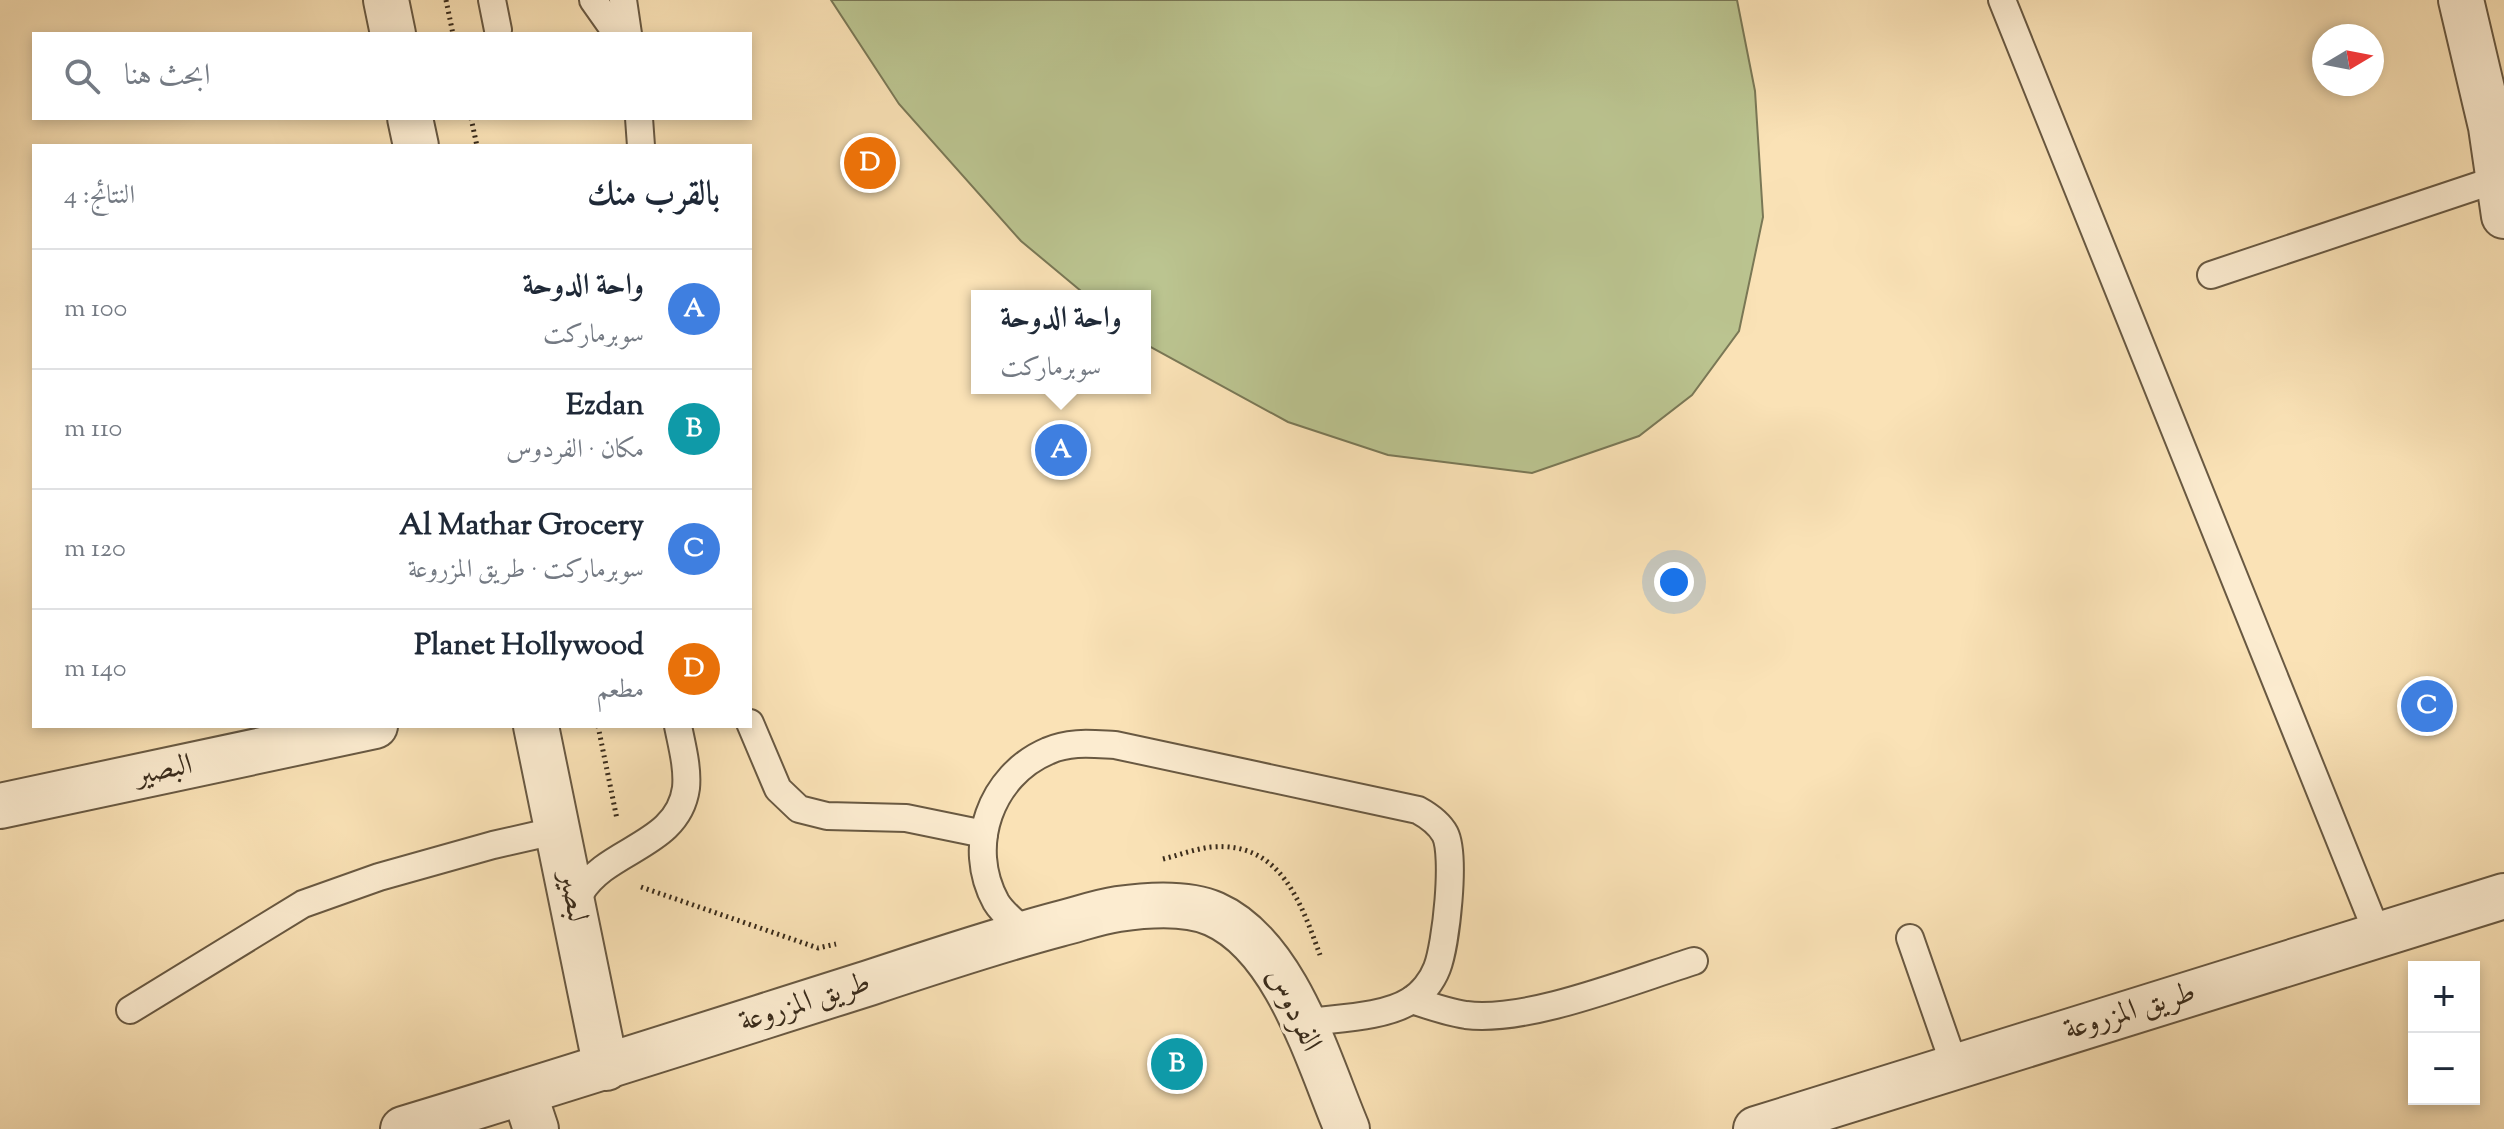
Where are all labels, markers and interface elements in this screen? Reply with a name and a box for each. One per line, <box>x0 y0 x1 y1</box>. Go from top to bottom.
north arrow <box>2312 24 2384 96</box>
search box <box>32 32 752 120</box>
icon: search <box>60 54 104 98</box>
text: ابحث هنا <box>124 55 210 98</box>
pin: D <box>844 133 896 193</box>
text: بالقرب منك <box>587 171 720 220</box>
text: النتائج: 4 <box>64 178 135 215</box>
text: واحة الدوحة <box>523 265 644 308</box>
popup <box>971 290 1151 394</box>
text: 100 m <box>64 291 127 328</box>
text: A <box>683 291 705 328</box>
text: واحة الدوحة <box>1000 298 1122 341</box>
text: سوبرماركت <box>543 317 644 354</box>
text: سوبرماركت <box>1000 350 1101 387</box>
text: Ezdan <box>566 385 644 428</box>
text: 110 m <box>64 411 122 448</box>
text: B <box>686 411 702 448</box>
pin: A <box>1035 420 1087 480</box>
text: مكان · الفردوس <box>506 432 644 469</box>
text: Al Mathar Grocery <box>399 505 644 548</box>
text: 120 m <box>64 531 126 568</box>
text: C <box>684 531 705 568</box>
text: سوبرماركت · طريق المزروعة <box>408 552 644 589</box>
your location <box>1654 562 1694 602</box>
text: Planet Hollywood <box>414 625 644 668</box>
text: 140 m <box>64 651 127 688</box>
text: D <box>684 651 704 688</box>
text: مطعم <box>596 672 644 709</box>
pin: C <box>2401 676 2453 736</box>
street label: البصير <box>129 744 196 799</box>
street label: لبصير <box>545 865 598 926</box>
street label: الفردوس <box>1254 961 1332 1059</box>
map controls <box>2408 961 2480 1105</box>
button: + <box>2408 961 2480 1033</box>
street label: طريق المزروعة <box>734 962 876 1044</box>
street label: طريق المزروعة <box>2059 972 2201 1052</box>
button: − <box>2408 1033 2480 1105</box>
pin: B <box>1151 1034 1203 1094</box>

